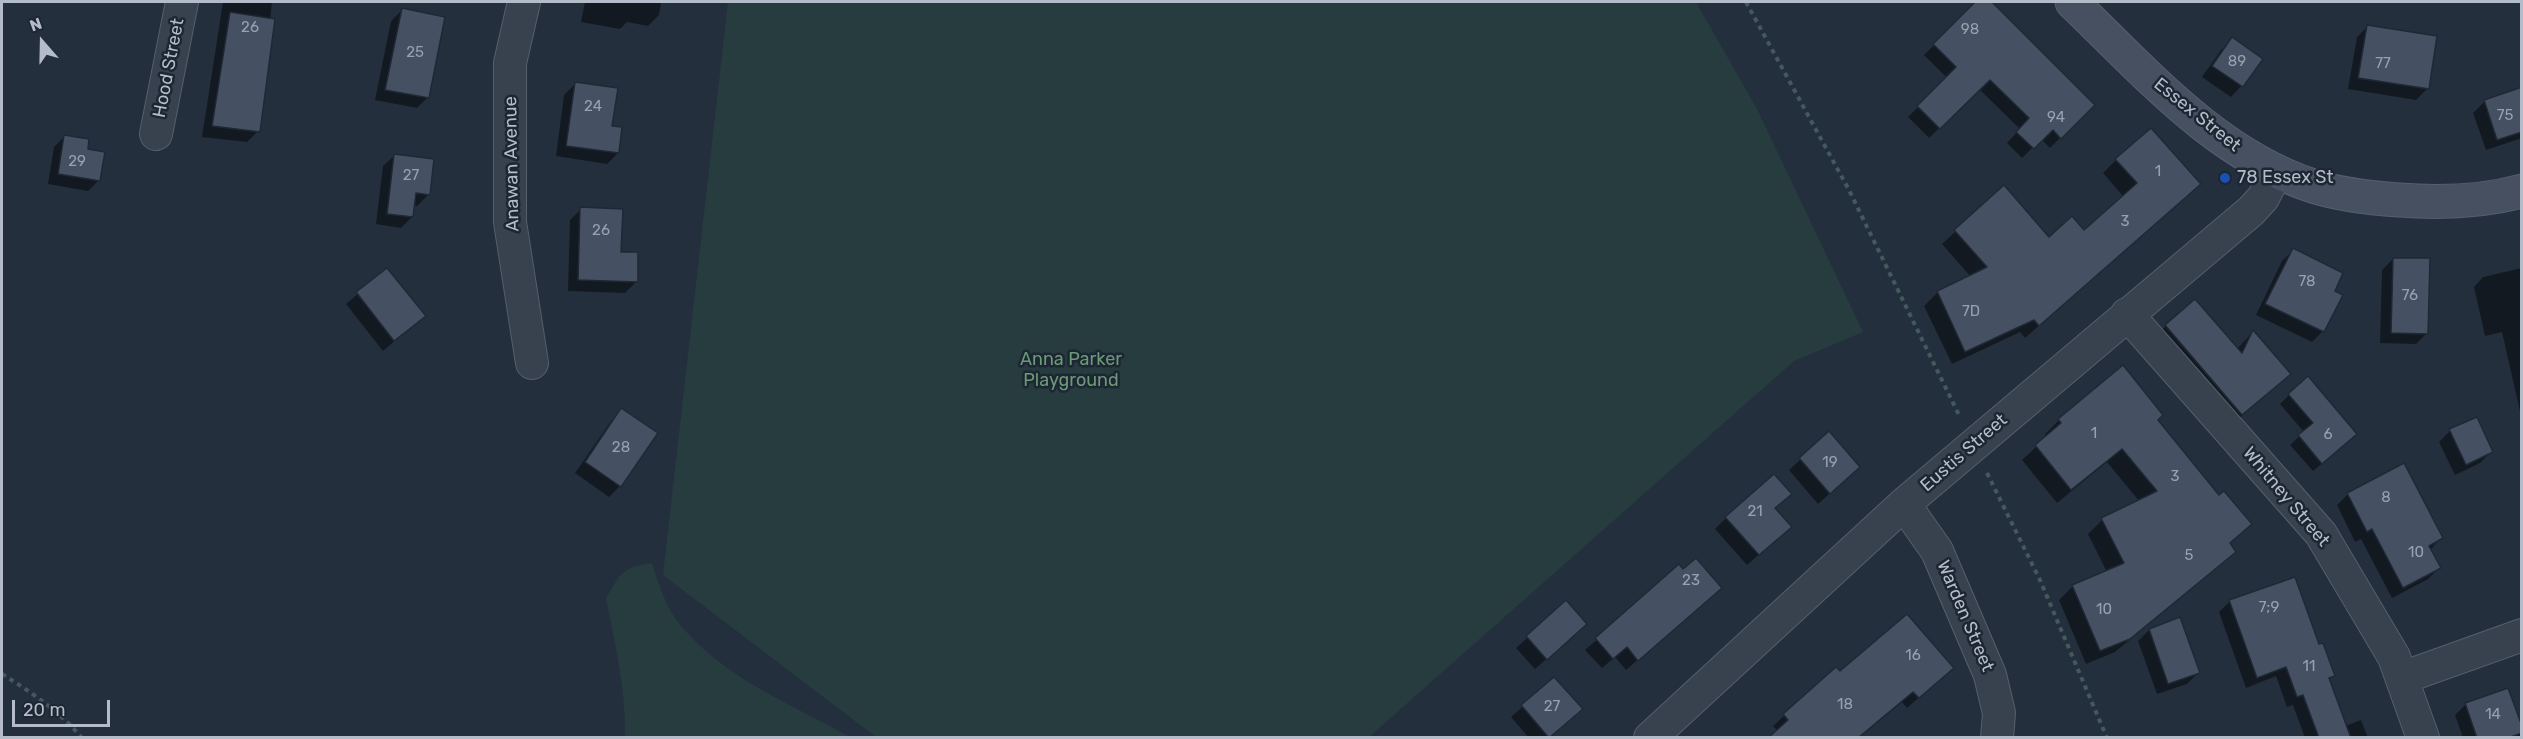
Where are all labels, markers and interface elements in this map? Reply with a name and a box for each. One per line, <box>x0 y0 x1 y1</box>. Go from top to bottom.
north arrow <box>12 12 72 72</box>
text: N <box>27 14 44 36</box>
street label: Hood Street <box>149 17 189 119</box>
house number: 26 <box>241 19 259 37</box>
house number: 98 <box>1961 21 1979 39</box>
house number: 25 <box>406 44 424 62</box>
house number: 89 <box>2228 53 2246 71</box>
house number: 77 <box>2375 55 2391 73</box>
street label: Essex Street <box>2149 73 2245 157</box>
street label: Anawan Avenue <box>500 96 524 232</box>
house number: 24 <box>584 98 602 116</box>
house number: 75 <box>2497 107 2513 125</box>
house number: 94 <box>2047 109 2065 127</box>
house number: 29 <box>68 153 86 171</box>
house number: 1 <box>2155 163 2161 181</box>
house number: 27 <box>403 167 419 185</box>
place label: 78 Essex St <box>2237 167 2334 189</box>
marker: 78 Essex St <box>2218 171 2232 185</box>
house number: 3 <box>2120 213 2130 231</box>
house number: 26 <box>592 222 610 240</box>
house number: 78 <box>2298 273 2316 291</box>
house number: 76 <box>2402 287 2418 305</box>
house number: 7D <box>1962 303 1980 321</box>
park label: Anna Parker Playground <box>1020 349 1122 392</box>
street label: Eustis Street <box>1916 409 2012 497</box>
house number: 1 <box>2091 425 2097 443</box>
house number: 6 <box>2323 426 2333 444</box>
house number: 28 <box>612 439 630 457</box>
street label: Whitney Street <box>2238 443 2334 551</box>
house number: 19 <box>1822 454 1838 472</box>
house number: 3 <box>2170 468 2180 486</box>
house number: 8 <box>2381 489 2391 507</box>
house number: 21 <box>1747 503 1763 521</box>
house number: 10 <box>2408 544 2424 562</box>
house number: 5 <box>2185 547 2193 565</box>
street label: Warden Street <box>1932 557 1998 675</box>
house number: 23 <box>1682 572 1700 590</box>
house number: 7;9 <box>2259 599 2279 617</box>
house number: 10 <box>2096 601 2112 619</box>
house number: 16 <box>1905 647 1921 665</box>
house number: 11 <box>2303 658 2315 676</box>
scale bar <box>15 688 112 726</box>
house number: 18 <box>1837 696 1853 714</box>
house number: 27 <box>1544 698 1560 716</box>
text: 20 m <box>23 699 65 721</box>
house number: 14 <box>2485 706 2501 724</box>

